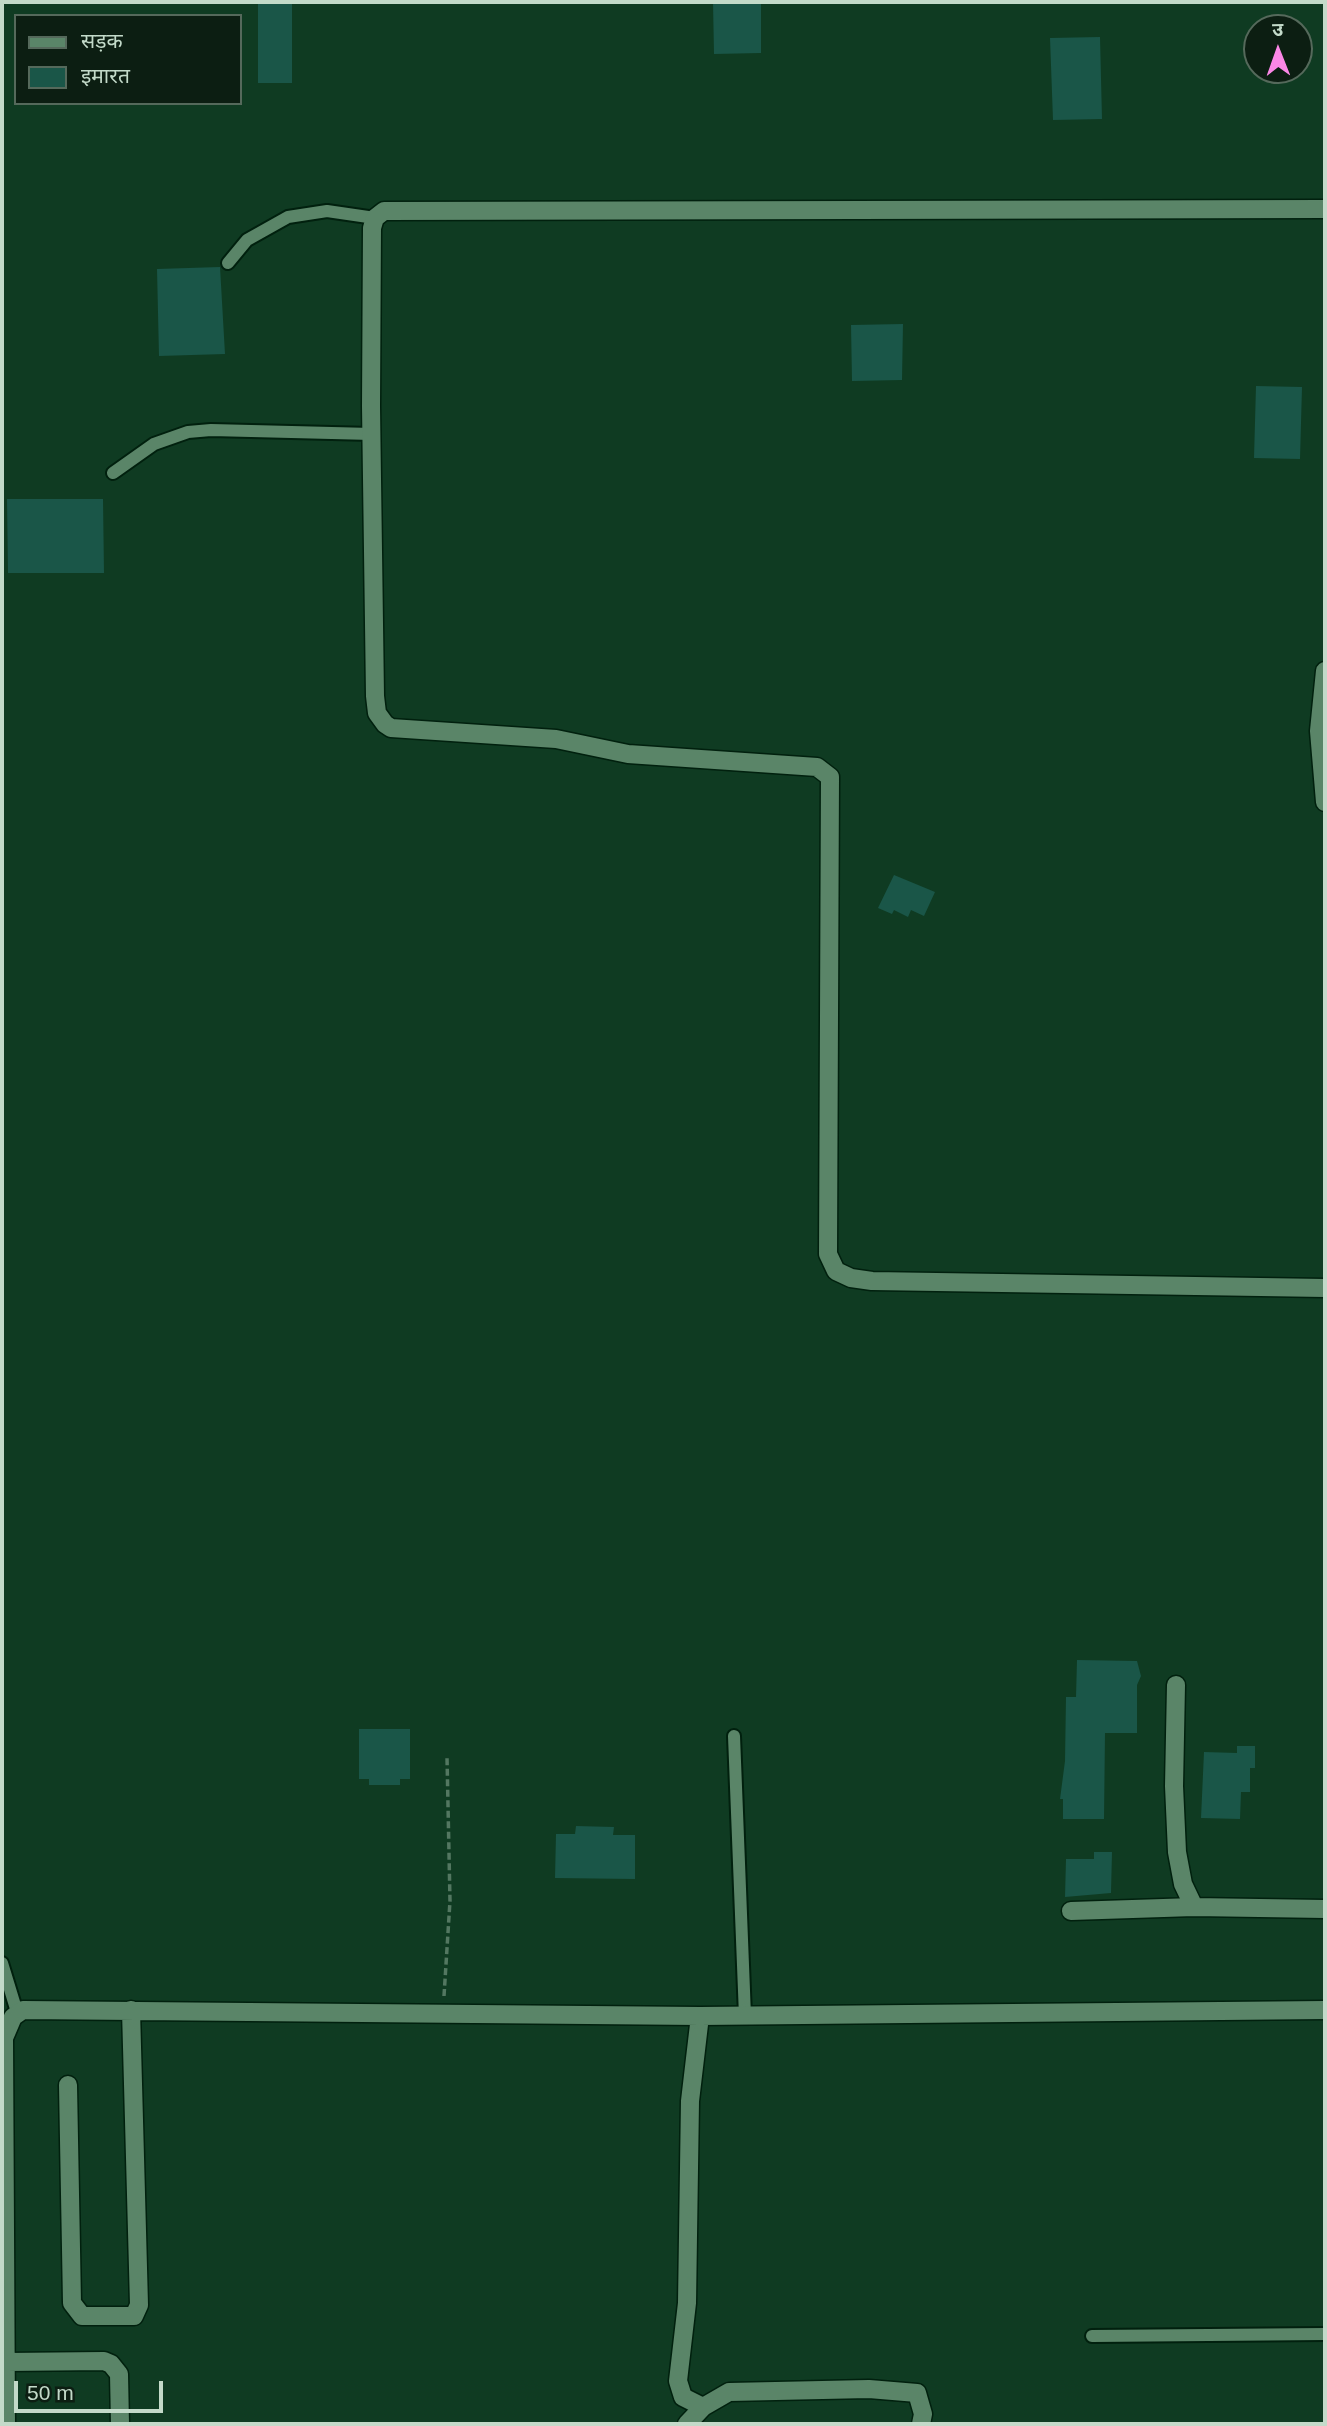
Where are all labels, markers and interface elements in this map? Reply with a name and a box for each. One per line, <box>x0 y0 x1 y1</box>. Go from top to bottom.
legend <box>14 14 242 105</box>
north arrow <box>1243 14 1313 84</box>
text: उ <box>1272 19 1283 40</box>
text: सड़क <box>81 29 123 52</box>
text: इमारत <box>81 64 130 87</box>
scale bar <box>18 2366 166 2410</box>
text: 50 m <box>27 2381 74 2404</box>

